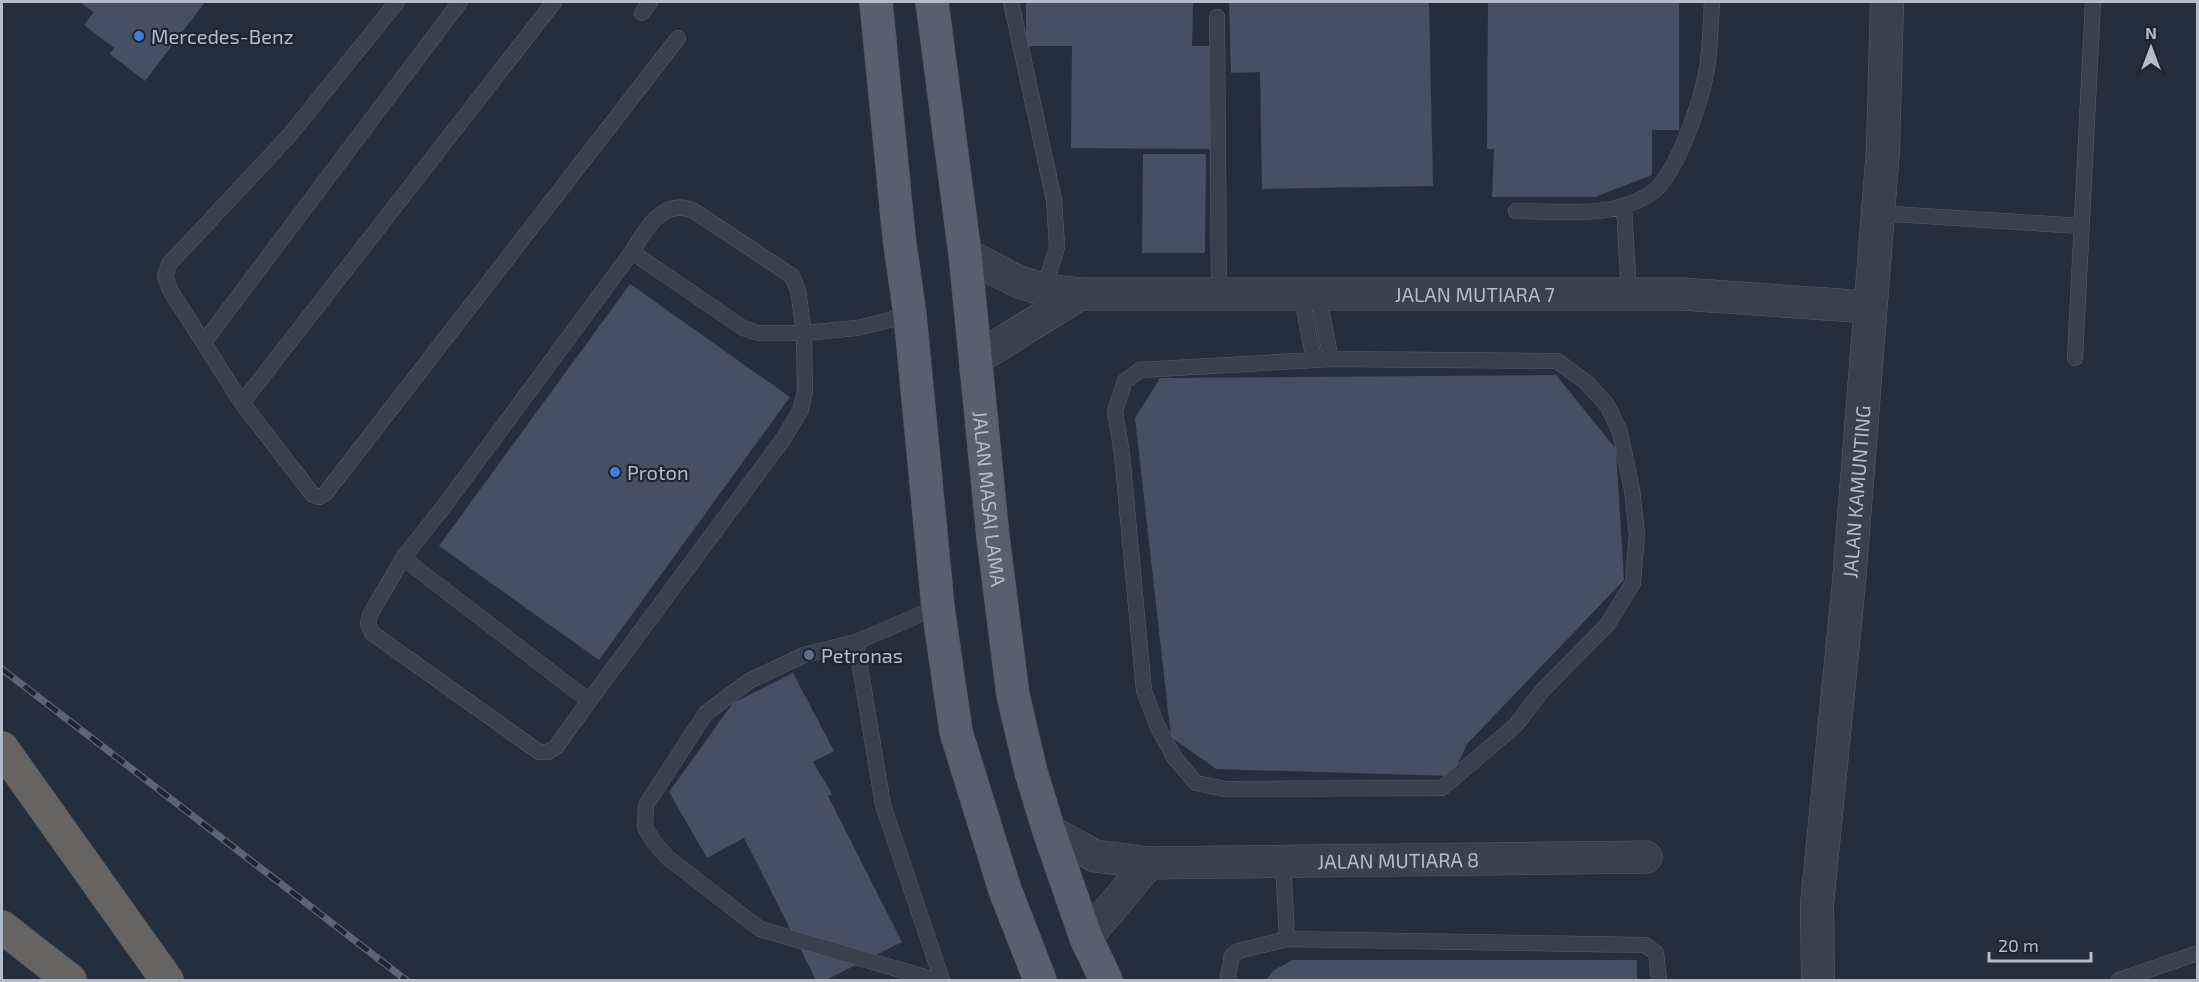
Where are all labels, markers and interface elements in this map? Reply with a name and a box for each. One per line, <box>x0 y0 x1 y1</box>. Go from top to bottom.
north arrow <box>2121 18 2181 78</box>
text: N <box>2145 23 2157 42</box>
place label: Mercedes-Benz <box>151 24 294 48</box>
marker: Mercedes-Benz <box>132 29 146 43</box>
street label: JALAN MUTIARA 7 <box>1395 282 1555 306</box>
street label: JALAN KAMUNTING <box>1837 405 1875 579</box>
street label: JALAN MASAI LAMA <box>969 410 1011 588</box>
place label: Proton <box>627 460 689 484</box>
marker: Proton <box>608 465 622 479</box>
place label: Petronas <box>821 643 903 667</box>
marker: Petronas <box>802 648 816 662</box>
street label: JALAN MUTIARA 8 <box>1317 847 1479 873</box>
scale bar <box>1989 925 2091 963</box>
text: 20 m <box>1998 934 2039 956</box>

